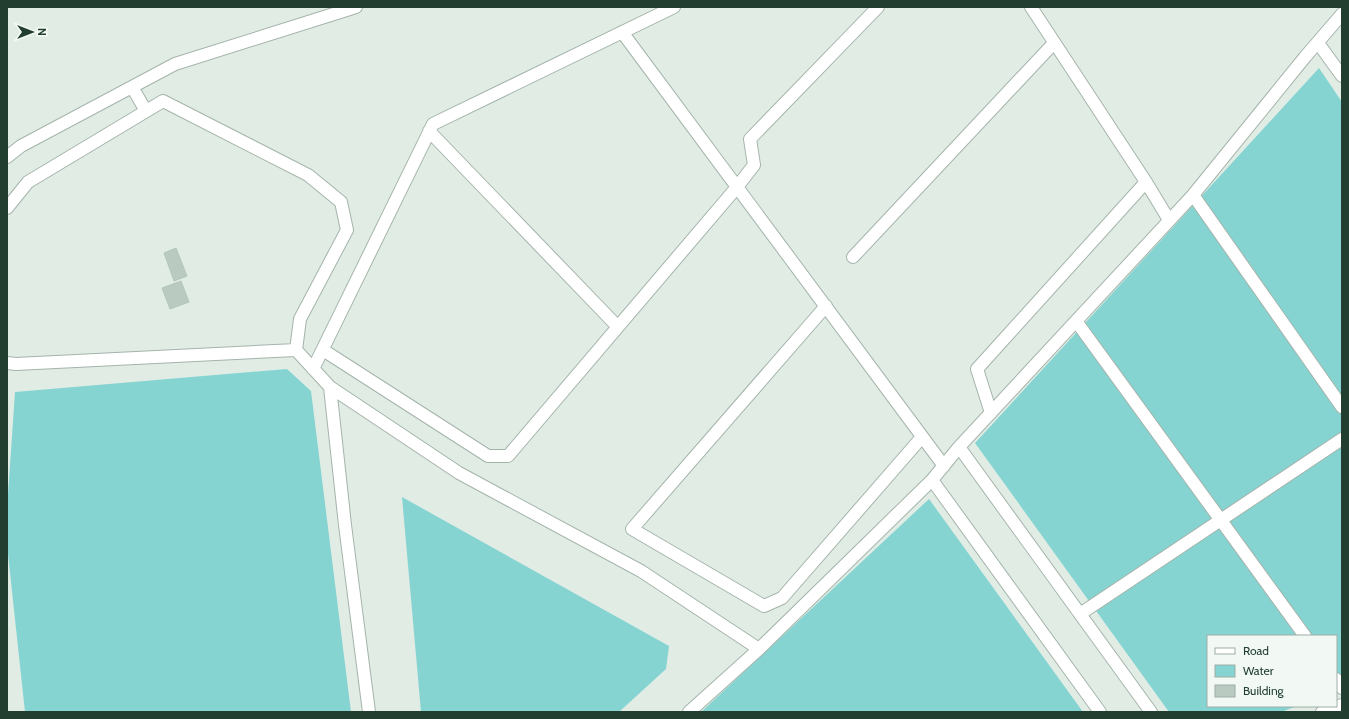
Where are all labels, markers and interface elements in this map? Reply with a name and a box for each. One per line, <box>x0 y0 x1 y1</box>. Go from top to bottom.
north arrow <box>12 12 52 52</box>
text: N <box>35 28 49 36</box>
legend <box>1207 635 1337 707</box>
text: Road <box>1243 643 1269 658</box>
text: Water <box>1243 663 1274 678</box>
text: Building <box>1243 683 1285 698</box>

